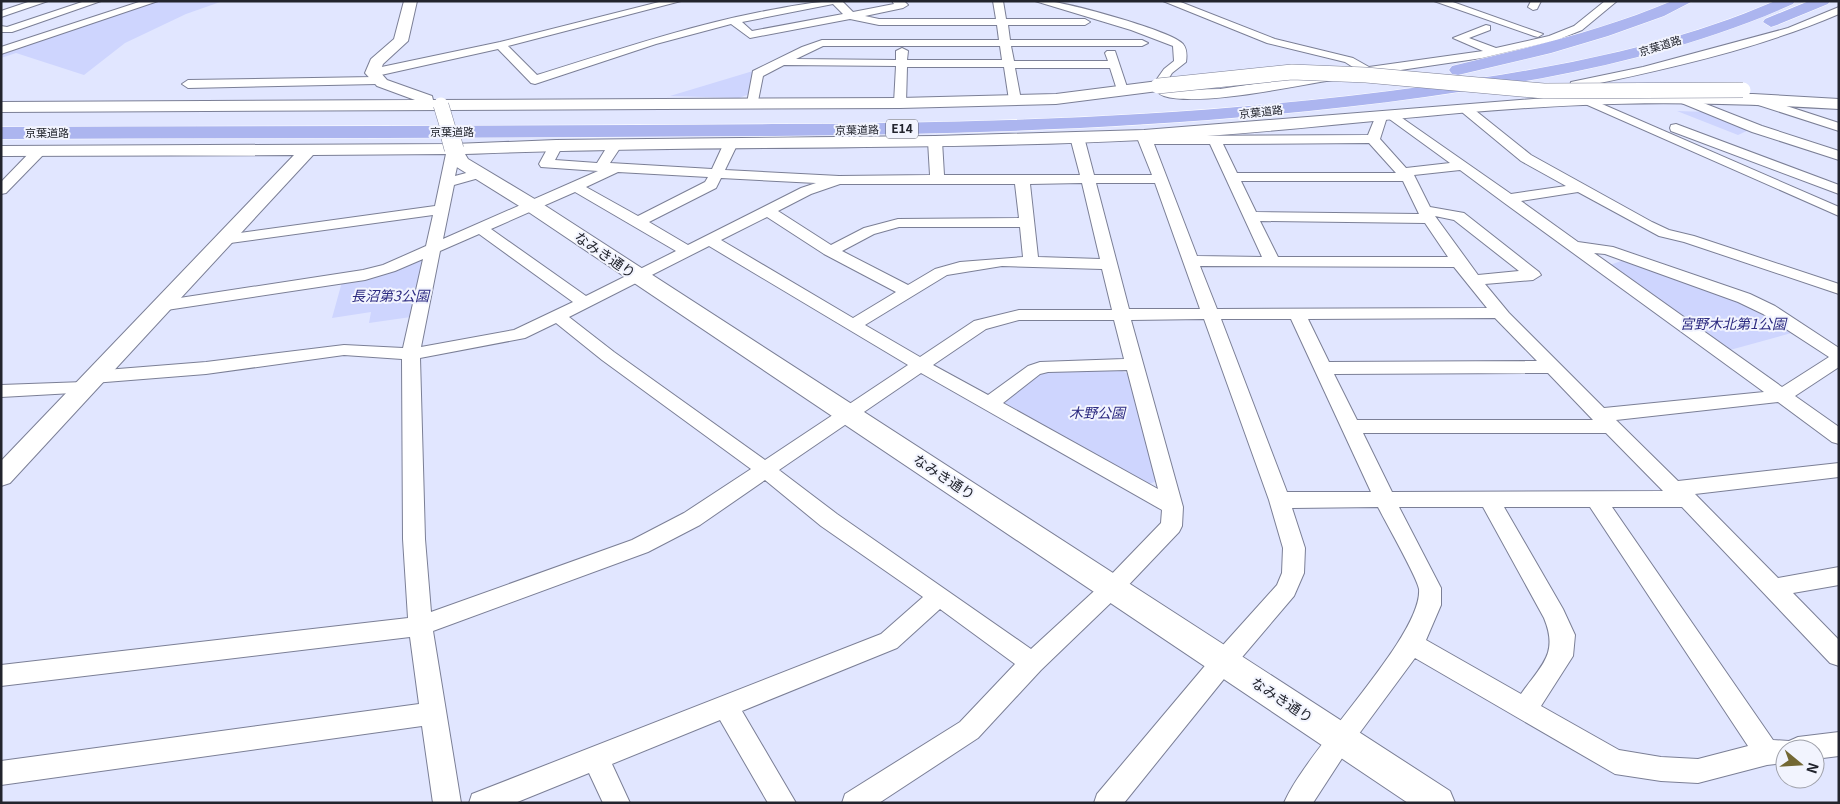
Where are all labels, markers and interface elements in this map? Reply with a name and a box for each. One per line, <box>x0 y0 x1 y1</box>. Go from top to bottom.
street label: 京葉道路 <box>1636 31 1683 59</box>
street label: 京葉道路 <box>1238 101 1284 121</box>
road number: E14 <box>886 120 918 138</box>
street label: 京葉道路 <box>835 121 879 137</box>
street label: 京葉道路 <box>430 123 474 139</box>
street label: 京葉道路 <box>25 124 69 140</box>
street label: なみき通り <box>571 226 640 282</box>
park label: 長沼第3公園 <box>351 285 431 305</box>
park label: 宮野木北第1公園 <box>1680 313 1788 333</box>
park label: 木野公園 <box>1069 402 1127 422</box>
street label: なみき通り <box>910 449 979 504</box>
street label: なみき通り <box>1248 672 1317 727</box>
north arrow <box>1775 739 1825 789</box>
text: N <box>1802 760 1824 776</box>

